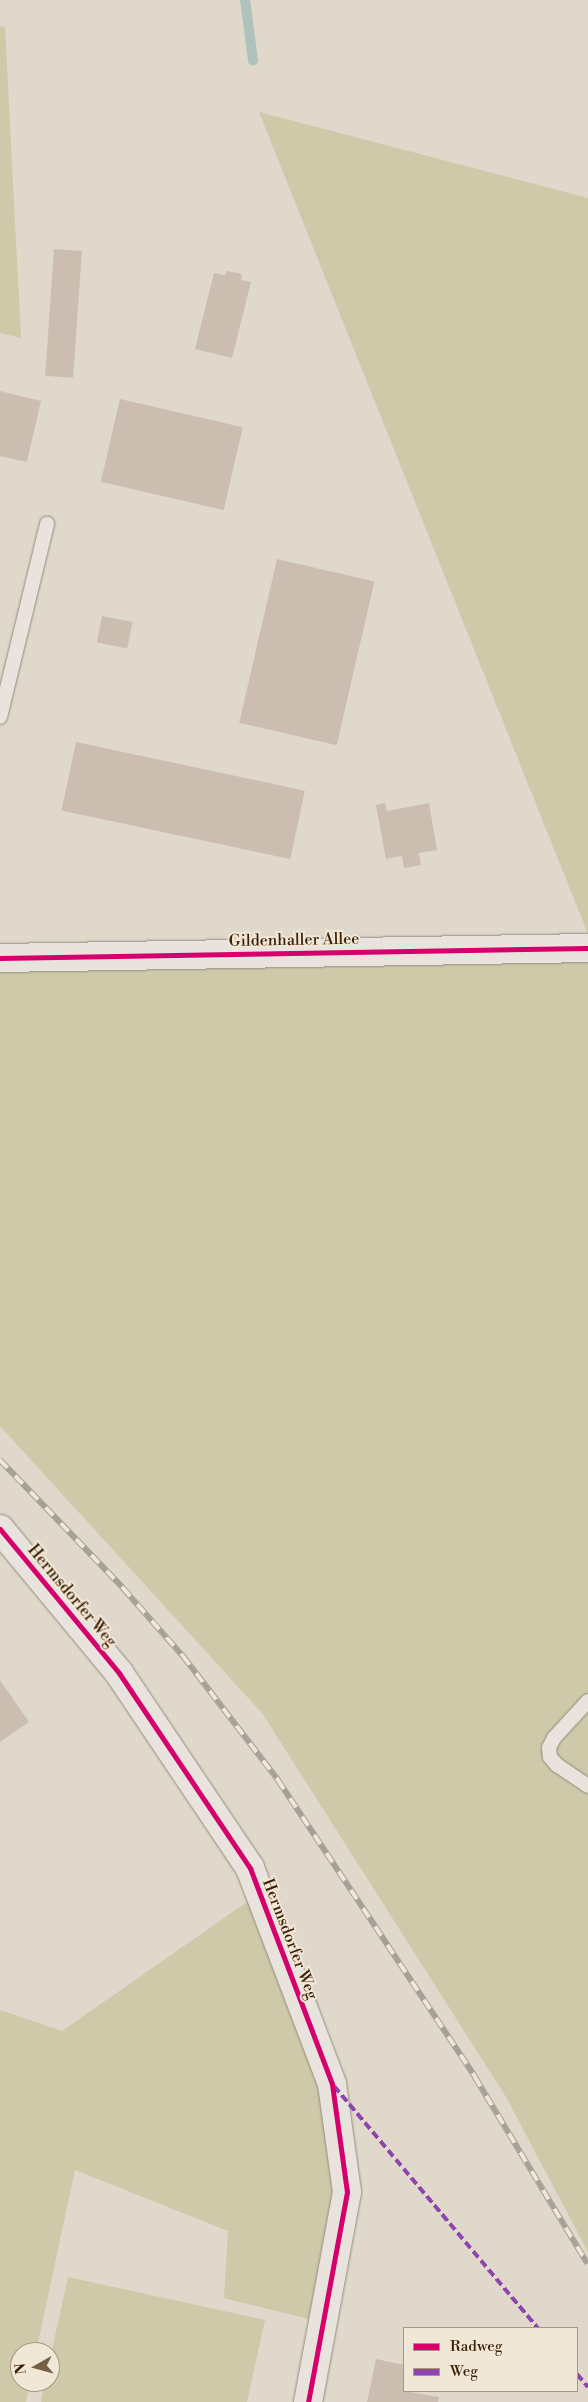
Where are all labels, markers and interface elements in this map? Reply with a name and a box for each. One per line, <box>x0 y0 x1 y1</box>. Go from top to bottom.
street label: Gildenhaller Allee <box>229 929 359 951</box>
street label: Hermsdorfer Weg <box>23 1541 121 1651</box>
street label: Hermsdorfer Weg <box>258 1876 322 2002</box>
legend <box>403 2327 578 2392</box>
text: Radweg <box>450 2337 503 2356</box>
north arrow <box>10 2342 60 2392</box>
text: N <box>11 2362 31 2375</box>
text: Weg <box>450 2362 478 2381</box>

